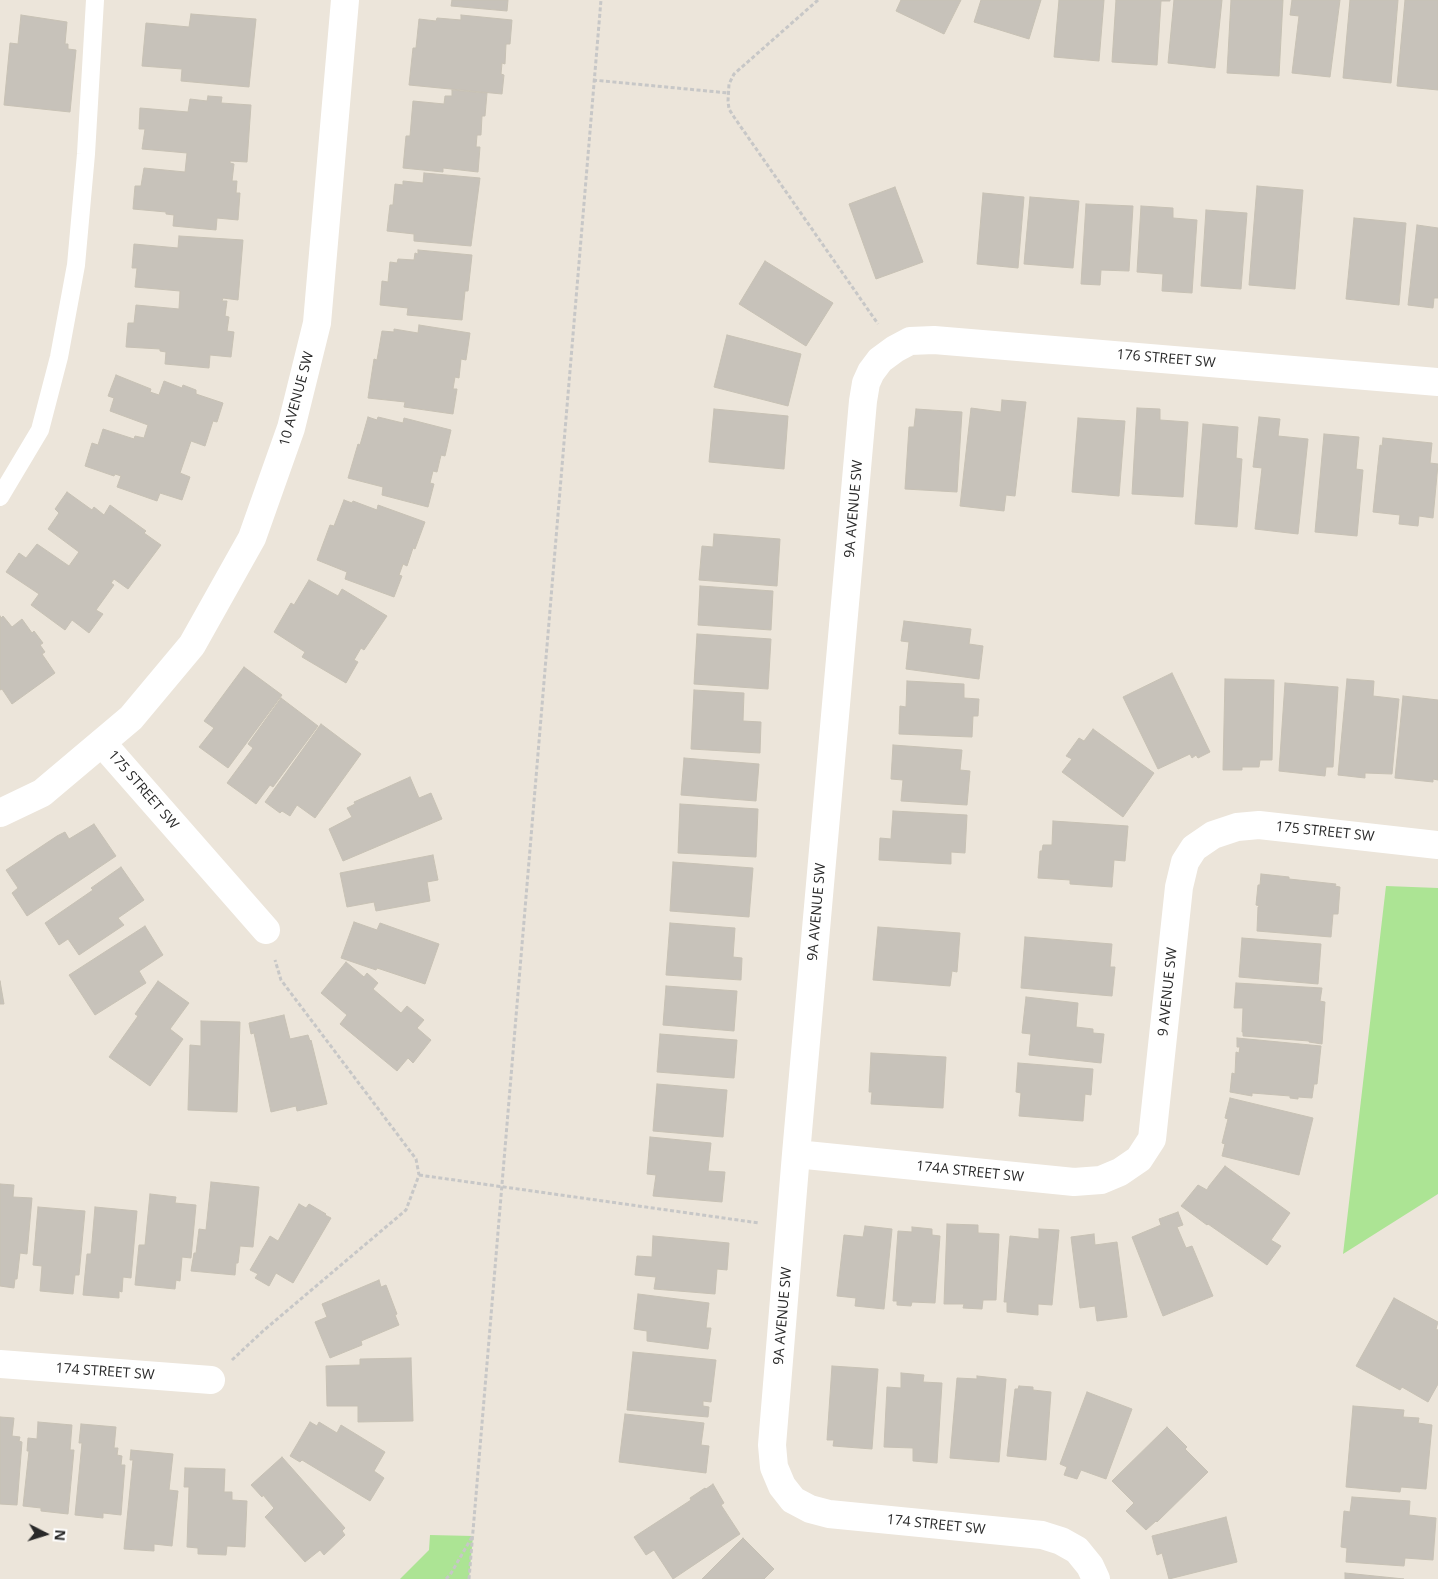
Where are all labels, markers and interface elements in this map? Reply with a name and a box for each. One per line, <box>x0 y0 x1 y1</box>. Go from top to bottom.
street label: 176 STREET SW <box>1116 346 1216 372</box>
street label: 10 AVENUE SW <box>276 350 318 448</box>
street label: 9A AVENUE SW <box>841 459 867 559</box>
street label: 175 STREET SW <box>104 747 182 833</box>
street label: 175 STREET SW <box>1275 818 1375 846</box>
street label: 9A AVENUE SW <box>804 862 830 962</box>
street label: 9 AVENUE SW <box>1155 947 1181 1037</box>
street label: 174A STREET SW <box>915 1158 1025 1186</box>
street label: 9A AVENUE SW <box>770 1266 796 1366</box>
street label: 174 STREET SW <box>55 1360 155 1384</box>
north arrow <box>20 1509 70 1559</box>
street label: 174 STREET SW <box>886 1511 986 1539</box>
text: N <box>50 1529 70 1542</box>

